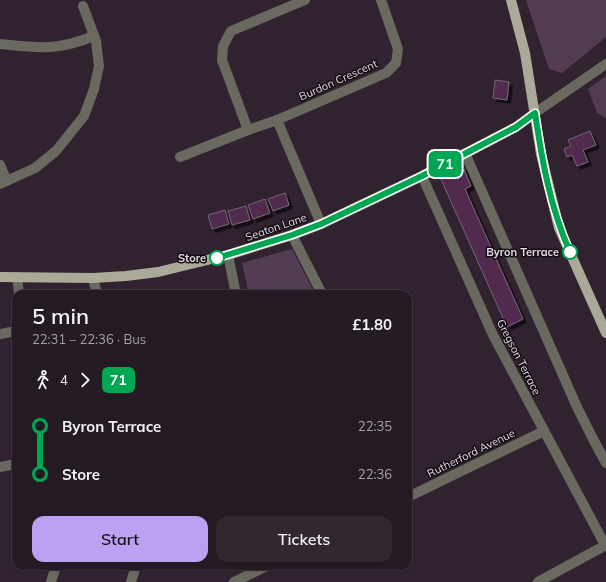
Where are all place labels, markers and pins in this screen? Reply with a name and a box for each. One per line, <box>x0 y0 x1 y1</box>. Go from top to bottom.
marker: Byron Terrace <box>562 244 578 260</box>
place label: Byron Terrace <box>486 245 559 259</box>
marker: Store <box>209 250 225 266</box>
place label: Store <box>178 251 206 265</box>

